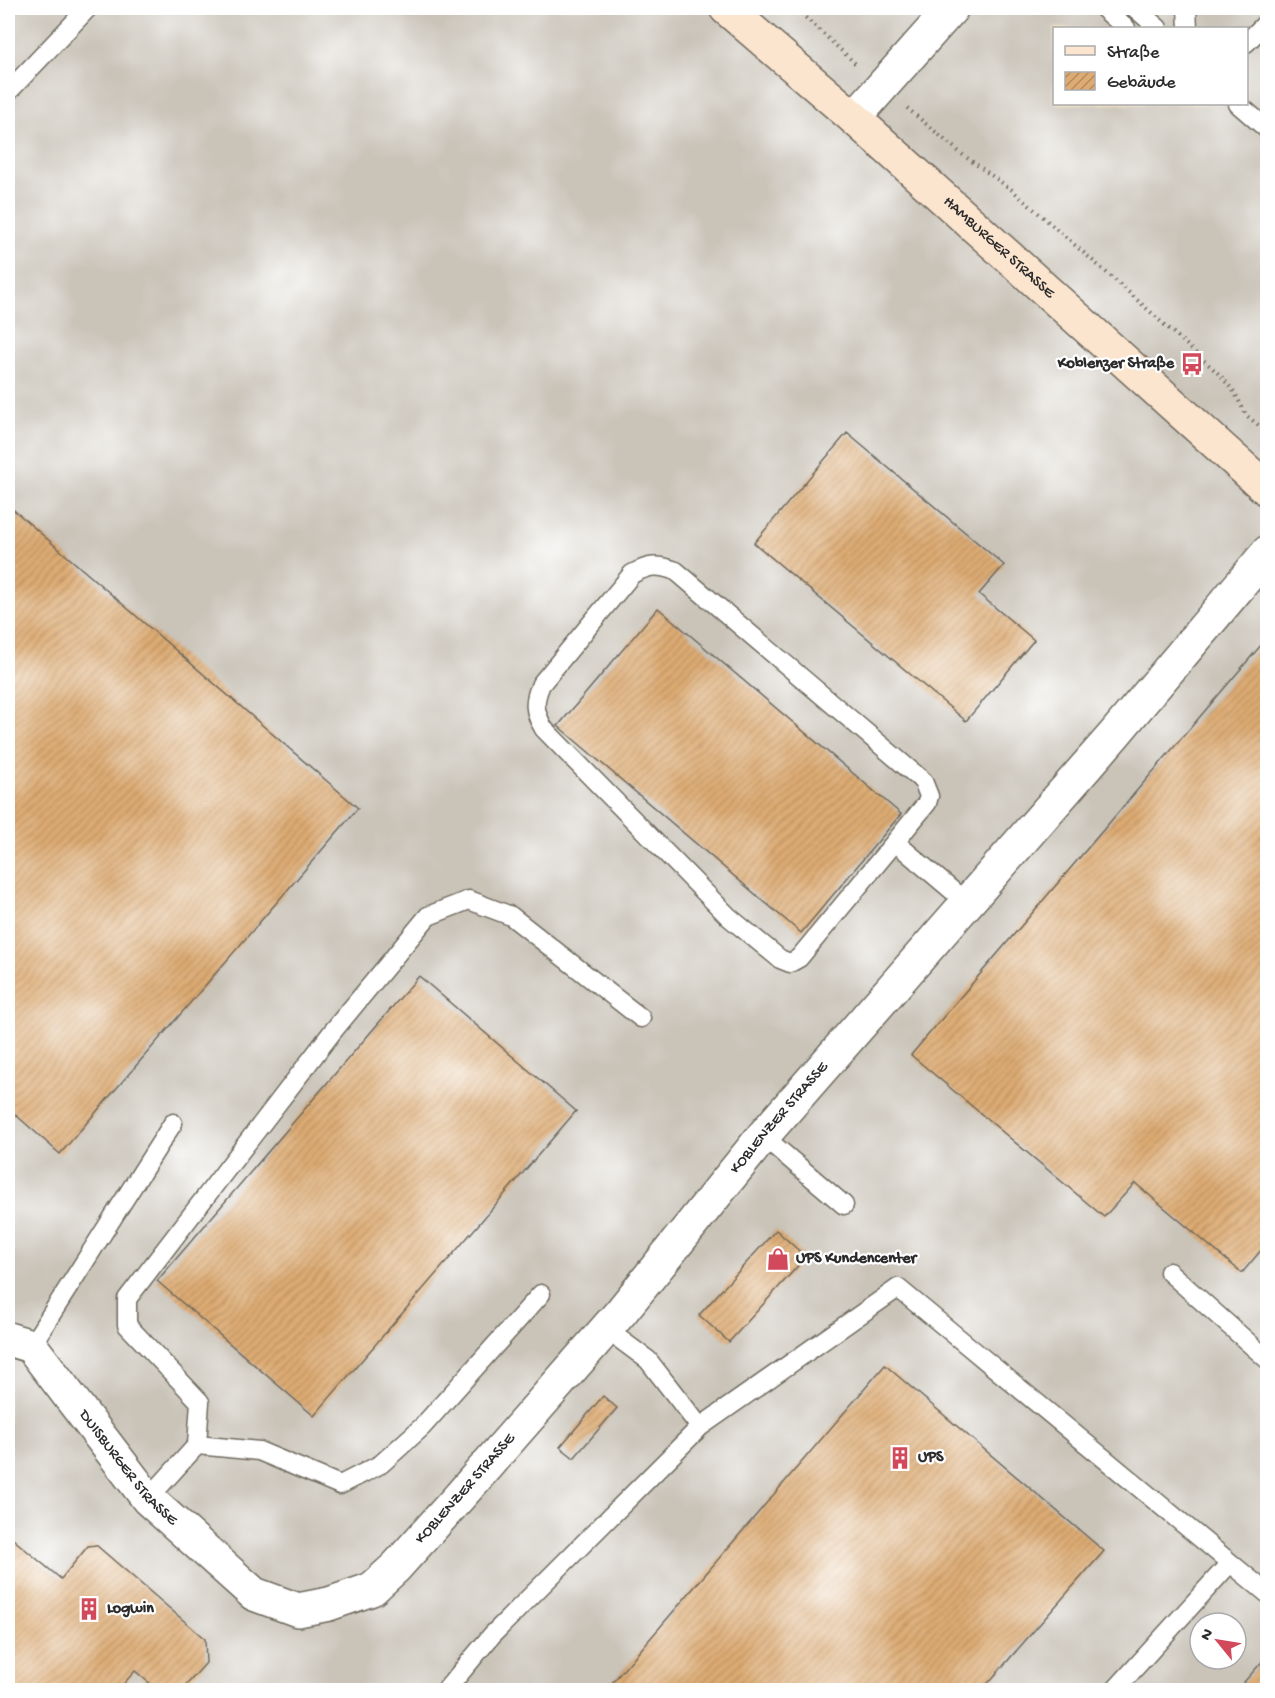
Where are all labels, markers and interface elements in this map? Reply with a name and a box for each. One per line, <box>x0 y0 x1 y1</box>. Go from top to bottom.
legend <box>1053 27 1248 105</box>
text: Straße <box>1107 43 1160 64</box>
text: Gebäude <box>1107 73 1176 94</box>
street label: HAMBURGER STRASSE <box>939 193 1059 304</box>
bus stop icon: Koblenzer Straße <box>1179 351 1205 377</box>
place label: Koblenzer Straße <box>1057 355 1175 374</box>
street label: KOBLENZER STRASSE <box>726 1057 833 1178</box>
shop icon: UPS Kundencenter <box>765 1246 791 1272</box>
place label: UPS Kundencenter <box>796 1250 919 1269</box>
street label: DUISBURGER STRASSE <box>73 1406 182 1531</box>
street label: KOBLENZER STRASSE <box>411 1429 520 1548</box>
building icon: UPS <box>887 1445 913 1471</box>
place label: UPS <box>918 1449 944 1468</box>
building icon: Logwin <box>76 1596 102 1622</box>
place label: Logwin <box>107 1600 154 1619</box>
north arrow <box>1188 1611 1248 1671</box>
text: N <box>1197 1626 1219 1645</box>

